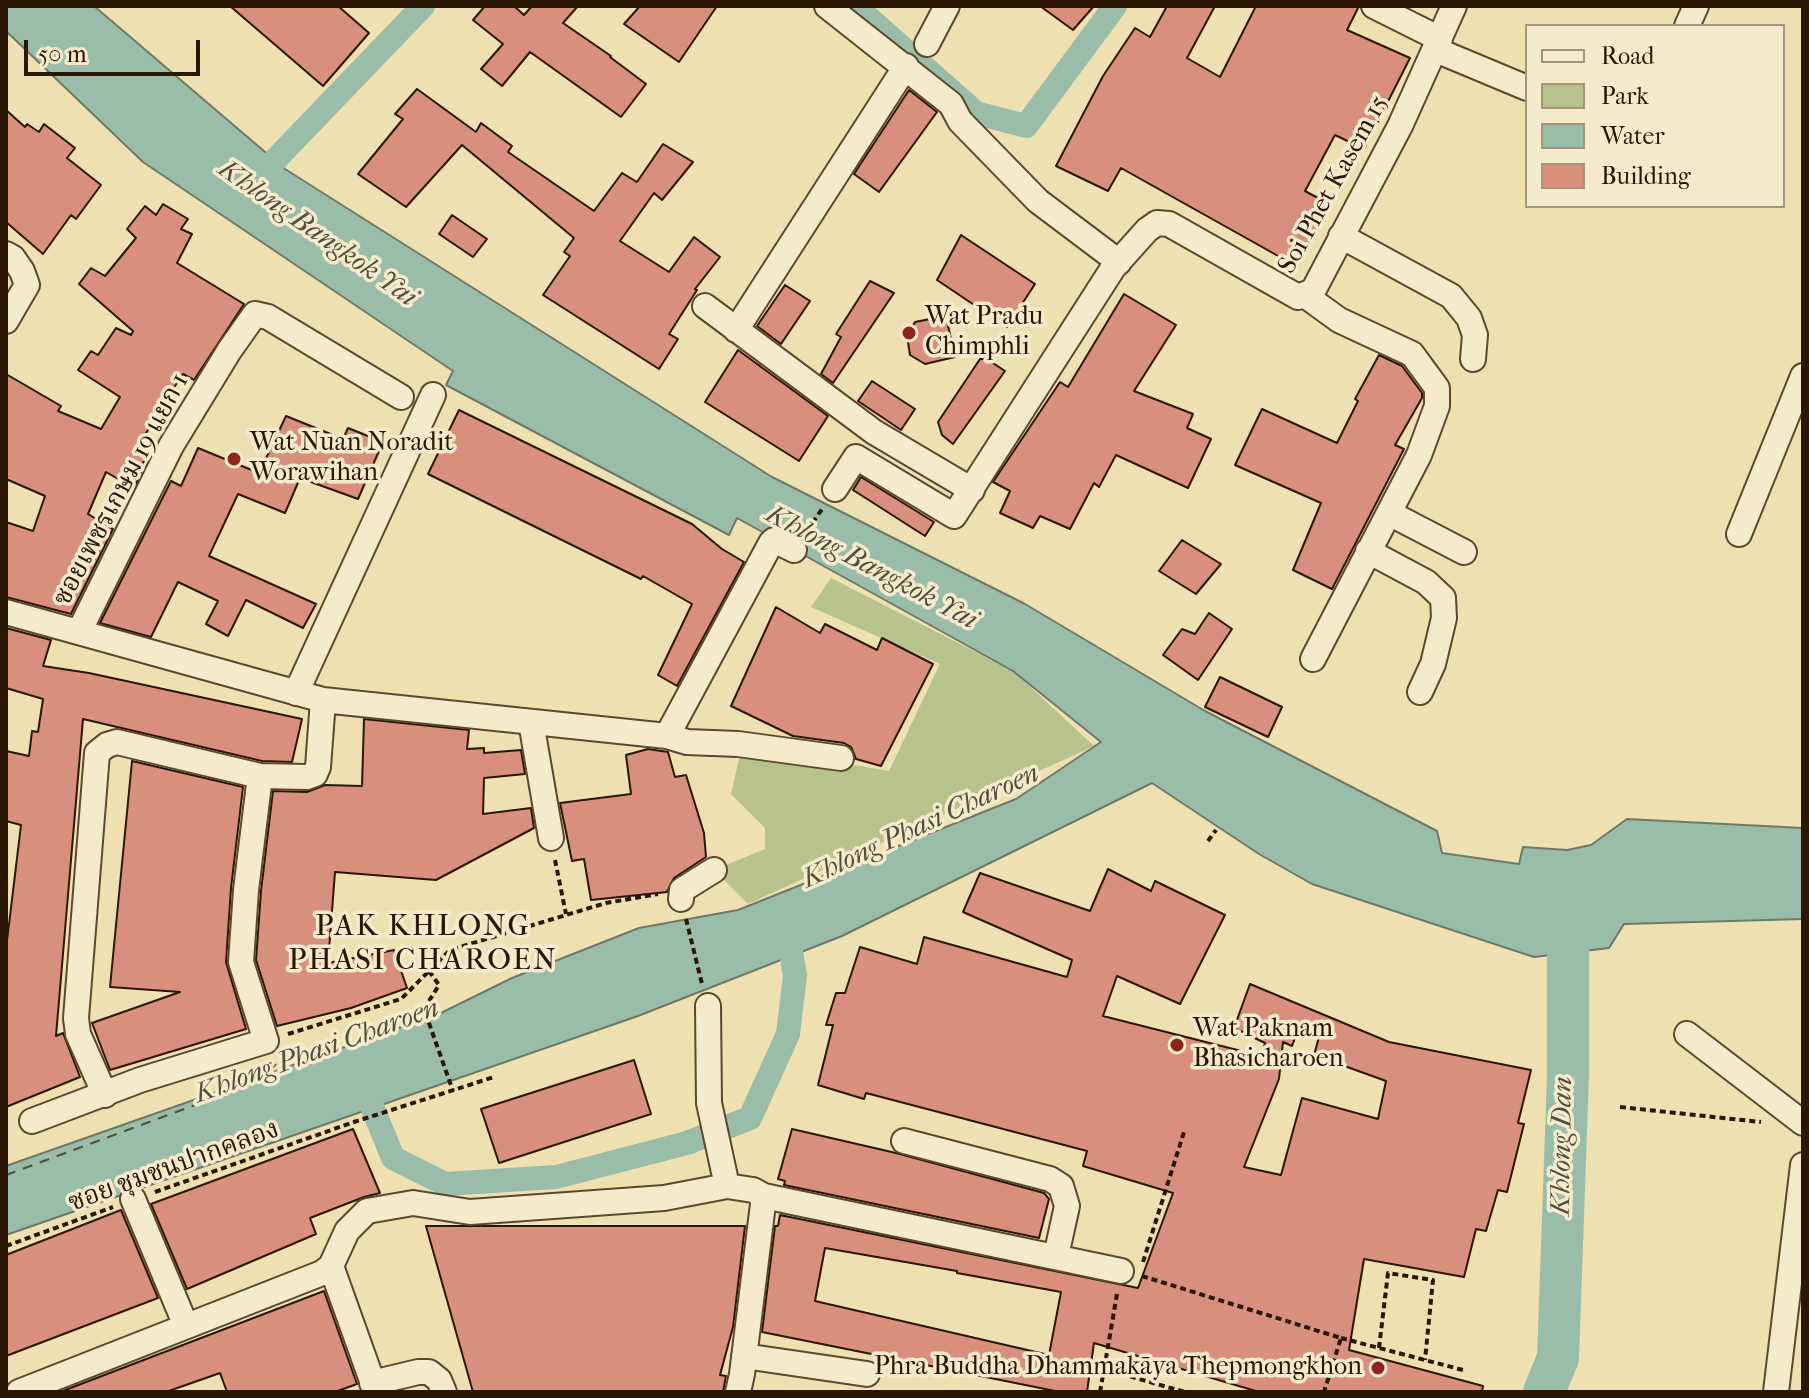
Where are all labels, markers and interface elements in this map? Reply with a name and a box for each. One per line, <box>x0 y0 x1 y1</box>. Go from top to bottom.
scale bar <box>28 24 204 74</box>
legend <box>1525 24 1785 208</box>
text: 50 m <box>38 40 87 68</box>
text: Road <box>1601 42 1654 70</box>
text: Park <box>1601 82 1649 110</box>
street label: Soi Phet Kasem 15 <box>1272 90 1396 280</box>
text: Water <box>1601 122 1665 150</box>
water label: Khlong Bangkok Yai <box>211 153 423 315</box>
text: Building <box>1601 162 1691 190</box>
place label: Wat Pradu Chimphli <box>925 302 1043 364</box>
marker: Wat Pradu Chimphli <box>900 324 918 342</box>
street label: ซอยเพชรเกษม 19 แยก 1 <box>47 368 197 612</box>
place label: Wat Nuan Noradit Worawihan <box>250 428 454 490</box>
marker: Wat Nuan Noradit Worawihan <box>225 450 243 468</box>
water label: Khlong Bangkok Yai <box>760 498 982 638</box>
water label: Khlong Phasi Charoen <box>797 757 1045 897</box>
district label: PAK KHLONG PHASI CHAROEN <box>288 910 558 980</box>
water label: Khlong Phasi Charoen <box>190 992 444 1112</box>
place label: Wat Paknam Bhasicharoen <box>1193 1014 1344 1076</box>
marker: Wat Paknam Bhasicharoen <box>1168 1036 1186 1054</box>
water label: Khlong Dan <box>1545 1076 1581 1216</box>
street label: ซอย ชุมชนปากคลอง <box>65 1114 283 1220</box>
place label: Phra Buddha Dhammakāya Thepmongkhon <box>874 1352 1362 1384</box>
marker: Phra Buddha Dhammakāya Thepmongkhon <box>1369 1359 1387 1377</box>

